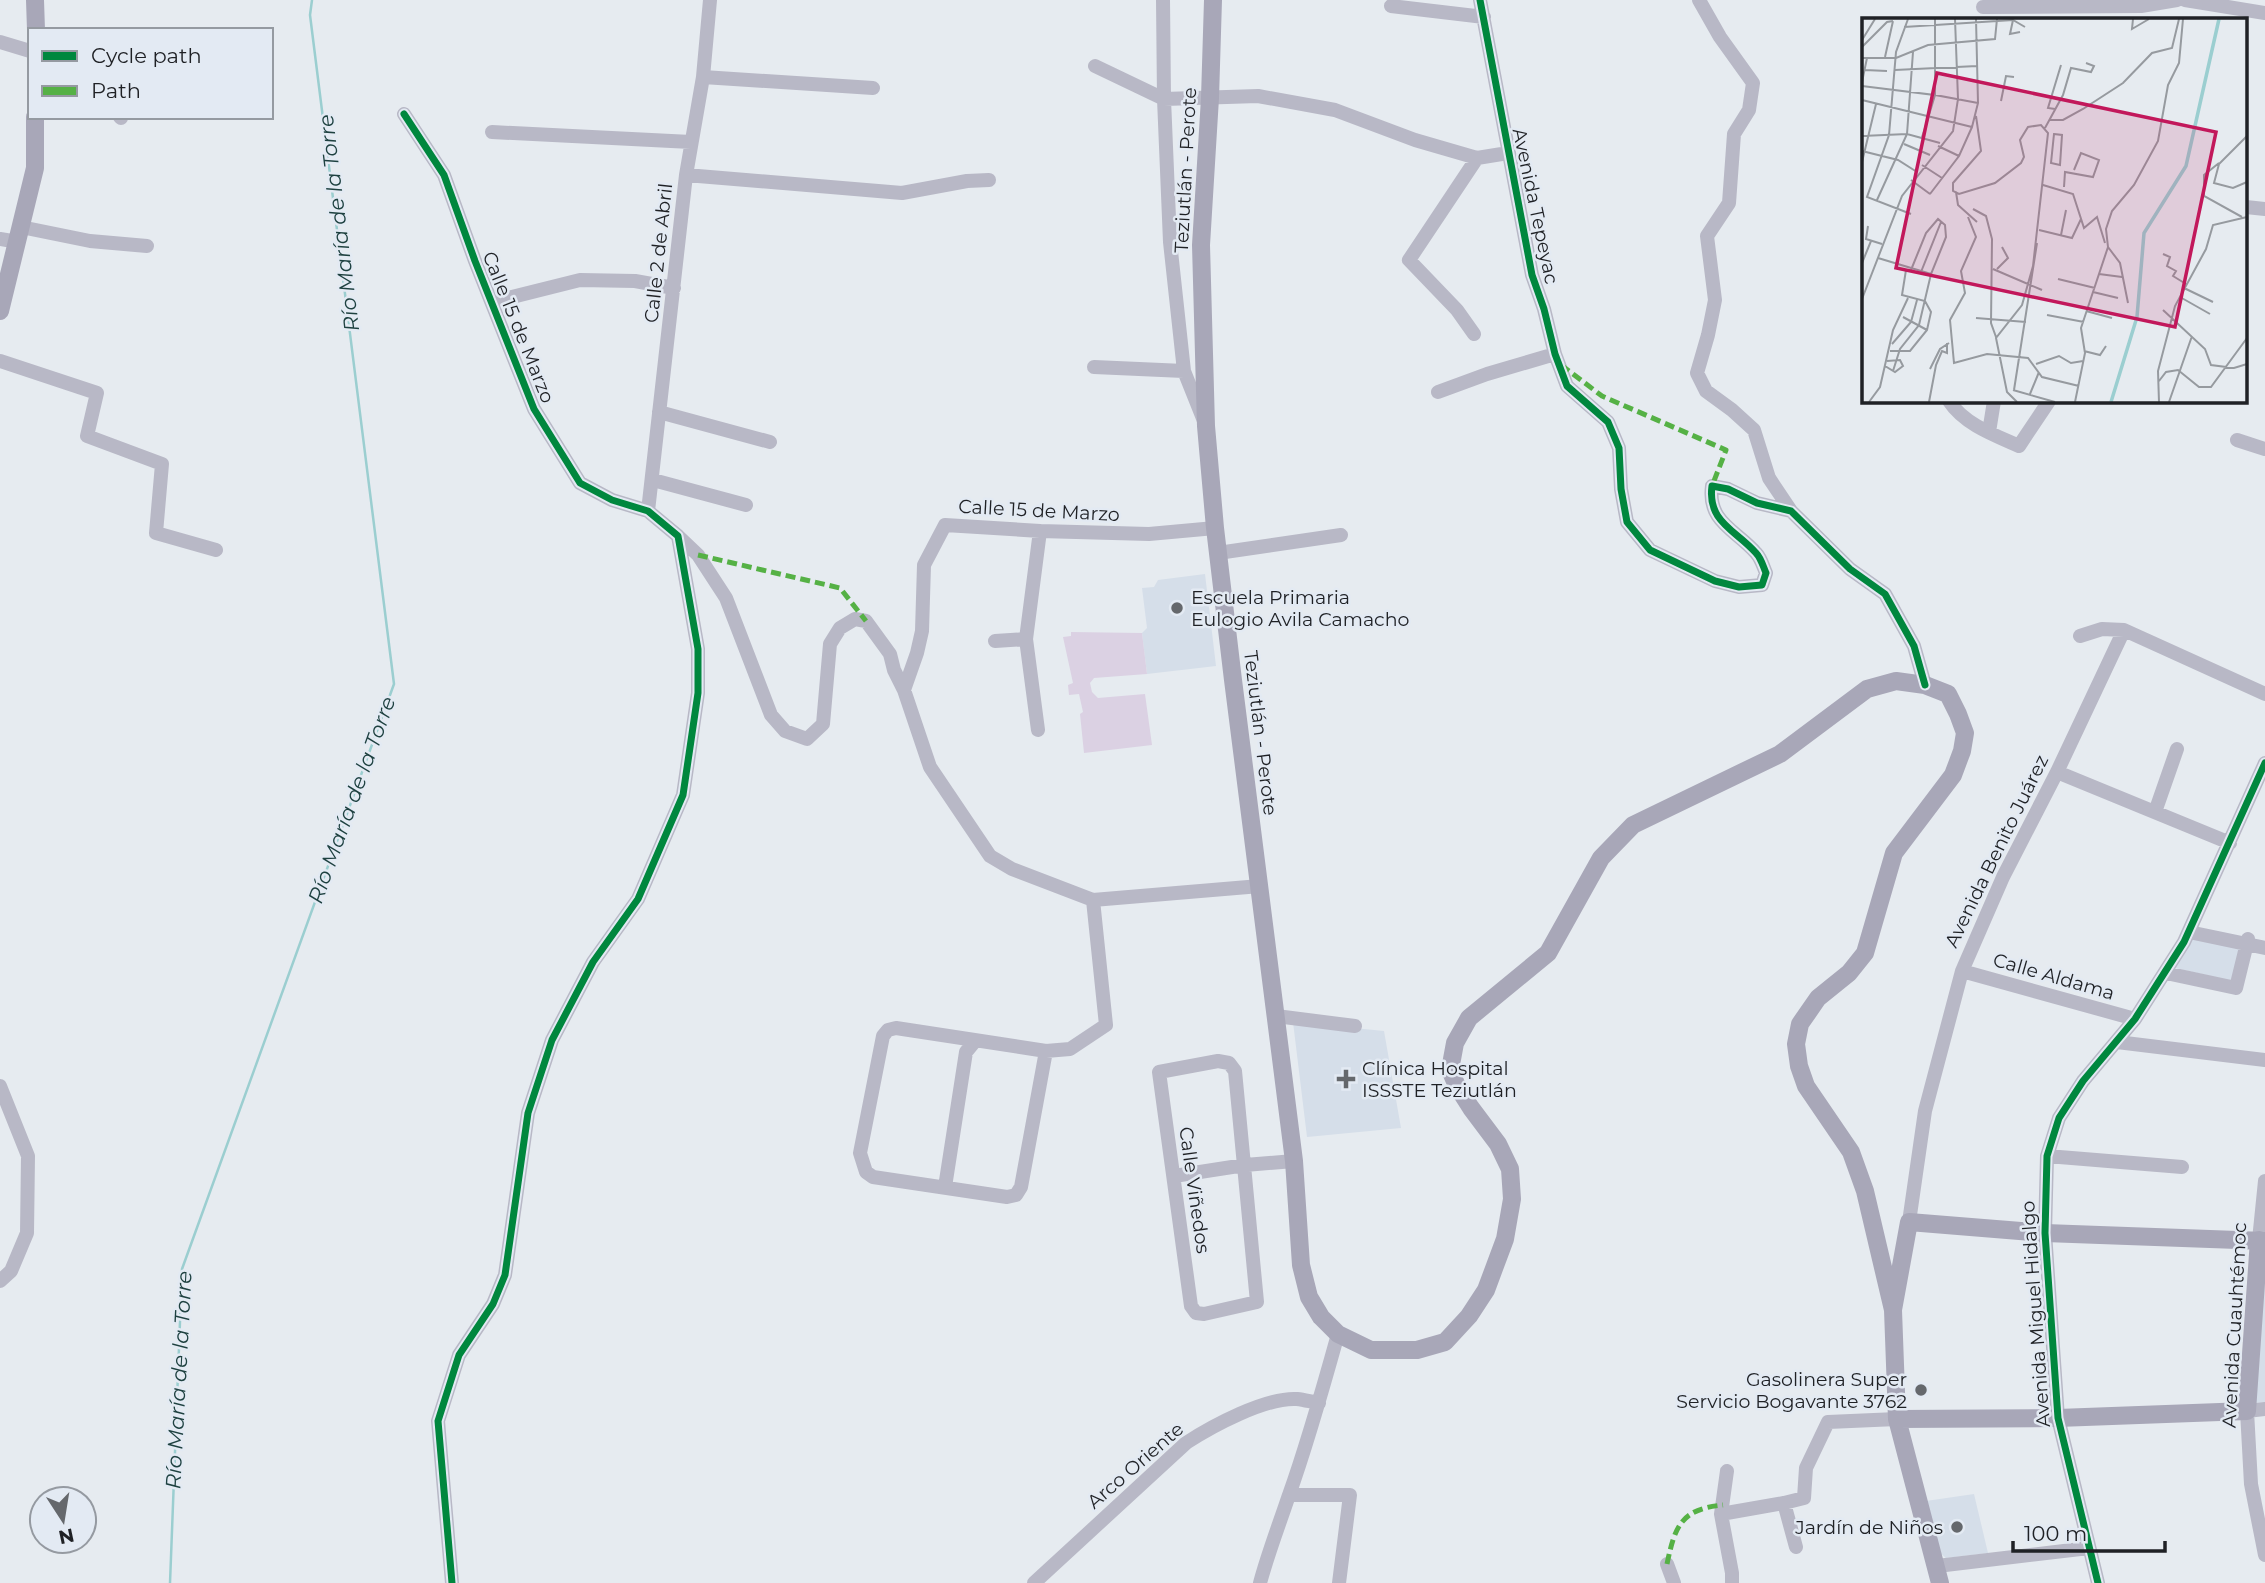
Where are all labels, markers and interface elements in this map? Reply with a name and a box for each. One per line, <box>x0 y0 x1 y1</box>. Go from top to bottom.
inset map <box>1862 18 2248 402</box>
legend <box>28 28 273 119</box>
text: Cycle path <box>91 43 202 68</box>
text: Path <box>91 78 141 103</box>
street label: Teziutlán - Perote <box>1170 87 1201 253</box>
water label: Río María de la Torre <box>313 113 364 333</box>
street label: Avenida Tepeyac <box>1508 126 1563 286</box>
street label: Calle 2 de Abril <box>640 182 677 324</box>
street label: Calle 15 de Marzo <box>478 248 559 406</box>
street label: Calle 15 de Marzo <box>958 495 1120 526</box>
place label: Escuela Primaria Eulogio Avila Camacho <box>1191 586 1410 631</box>
marker: Escuela Primaria Eulogio Avila Camacho <box>1169 600 1185 616</box>
street label: Teziutlán - Perote <box>1239 649 1282 817</box>
water label: Río María de la Torre <box>302 693 401 907</box>
street label: Avenida Benito Juárez <box>1940 751 2053 951</box>
street label: Calle Aldama <box>1990 948 2117 1005</box>
place label: Clínica Hospital ISSSTE Teziutlán <box>1362 1057 1517 1102</box>
marker: Clínica Hospital ISSSTE Teziutlán <box>1336 1069 1356 1089</box>
street label: Calle Viñedos <box>1174 1125 1215 1255</box>
street label: Avenida Miguel Hidalgo <box>2016 1200 2055 1428</box>
street label: Avenida Cuauhtémoc <box>2218 1222 2251 1428</box>
water label: Río María de la Torre <box>160 1270 197 1490</box>
place label: Gasolinera Super Servicio Bogavante 3762 <box>1676 1368 1907 1413</box>
marker: Gasolinera Super Servicio Bogavante 3762 <box>1913 1382 1929 1398</box>
street label: Arco Oriente <box>1082 1417 1188 1513</box>
north arrow <box>28 1485 98 1555</box>
scale bar <box>2013 1510 2165 1554</box>
place label: Jardín de Niños <box>1794 1516 1943 1539</box>
marker: Jardín de Niños <box>1949 1519 1965 1535</box>
text: 100 m <box>2024 1521 2087 1546</box>
text: N <box>57 1523 76 1549</box>

